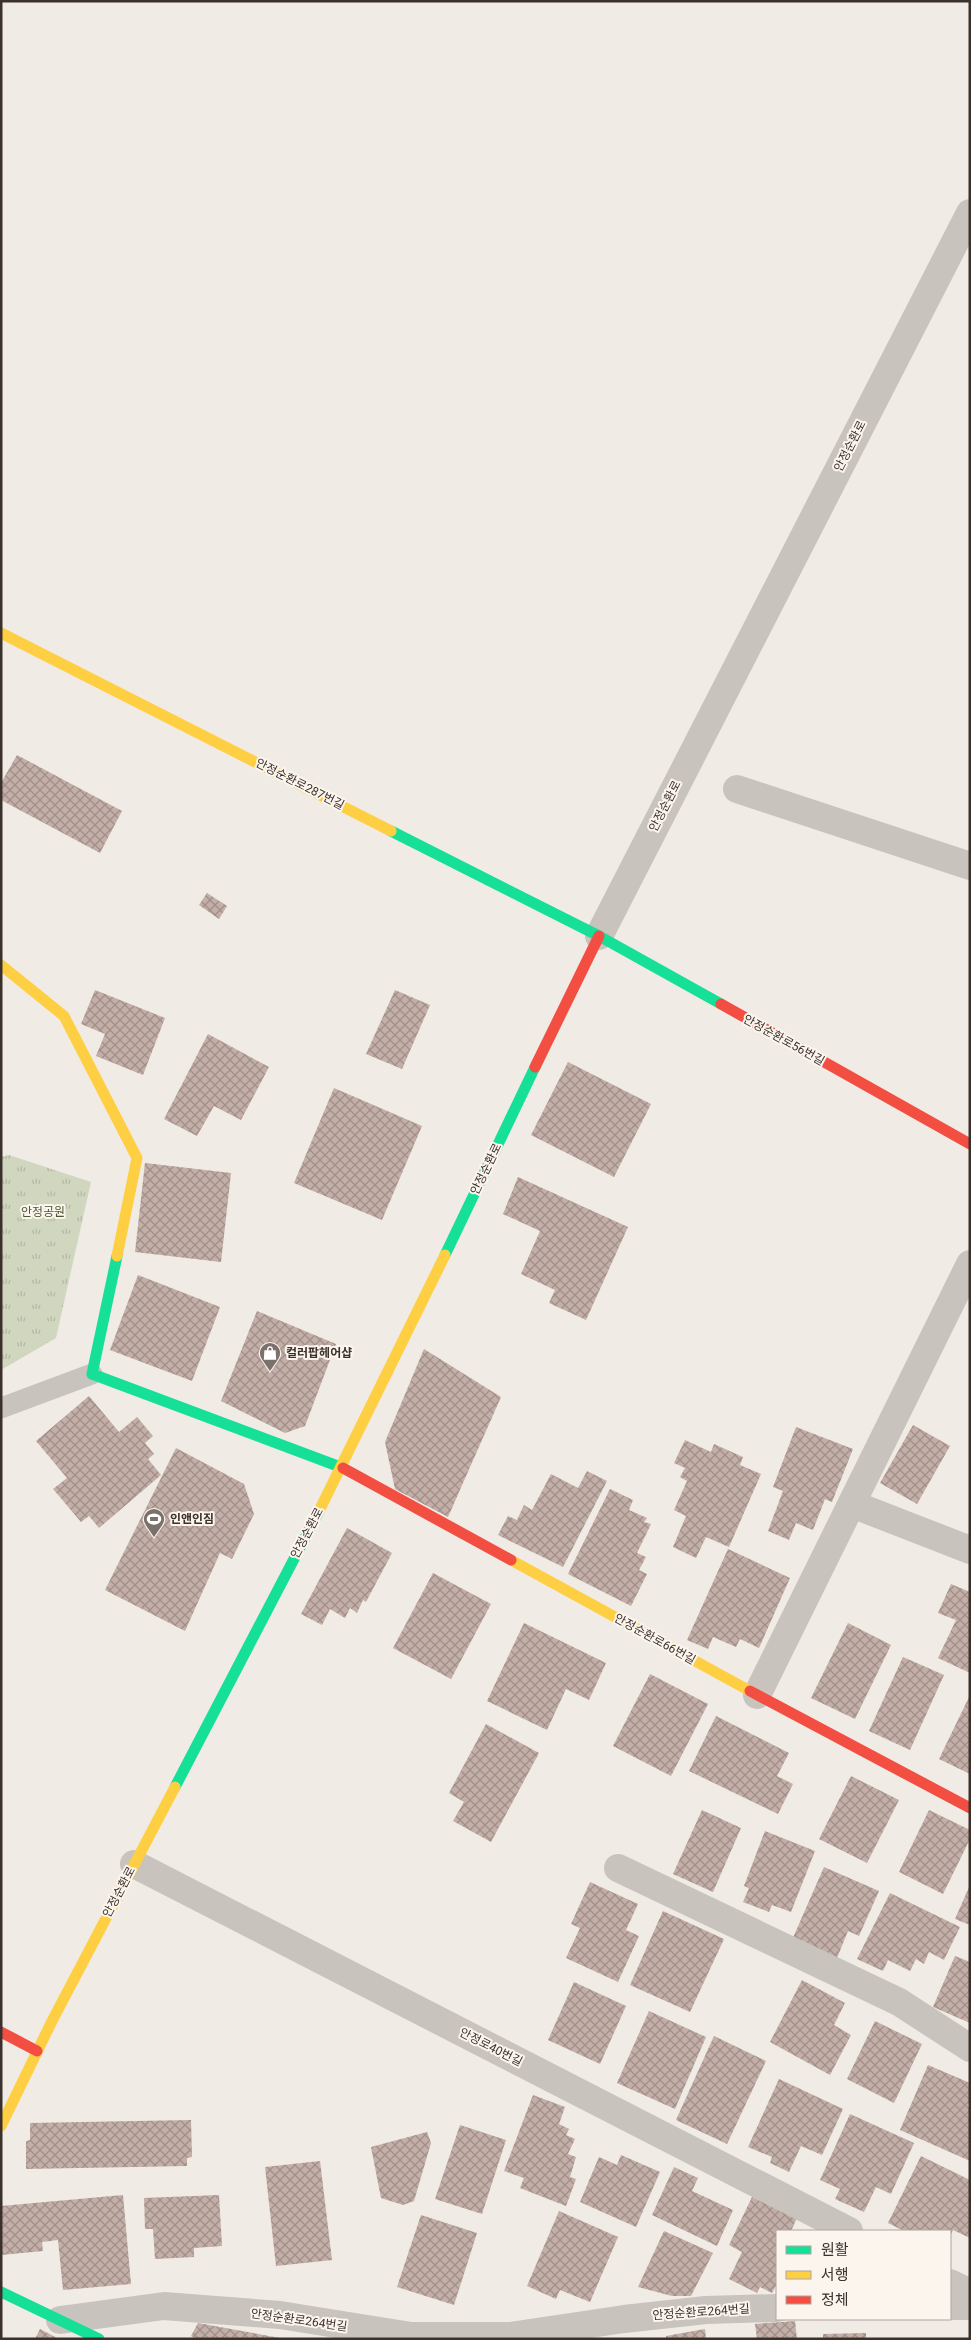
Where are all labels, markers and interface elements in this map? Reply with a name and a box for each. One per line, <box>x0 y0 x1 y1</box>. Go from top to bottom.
street label: 안정순환로 <box>831 418 869 474</box>
street label: 안정순환로287번길 <box>253 756 347 812</box>
street label: 안정순환로 <box>646 778 684 834</box>
street label: 안정순환로56번길 <box>741 1012 827 1068</box>
street label: 안정순환로 <box>468 1141 504 1197</box>
park label: 안정공원 <box>21 1205 65 1219</box>
shop icon: 컬러팝헤어샵 <box>258 1341 282 1372</box>
place label: 컬러팝헤어샵 <box>286 1346 352 1360</box>
street label: 안정순환로 <box>288 1505 326 1561</box>
sports icon: 인앤인짐 <box>142 1507 166 1538</box>
place label: 인앤인짐 <box>170 1512 214 1526</box>
street label: 안정순환로66번길 <box>612 1611 698 1667</box>
street label: 안정순환로 <box>100 1864 138 1920</box>
street label: 안정로40번길 <box>457 2025 525 2069</box>
legend <box>776 2230 951 2320</box>
text: 원활 <box>821 2241 849 2259</box>
text: 서행 <box>821 2266 849 2284</box>
text: 정체 <box>821 2291 849 2309</box>
street label: 안정순환로264번길 <box>652 2302 750 2322</box>
street label: 안정순환로264번길 <box>250 2306 348 2334</box>

